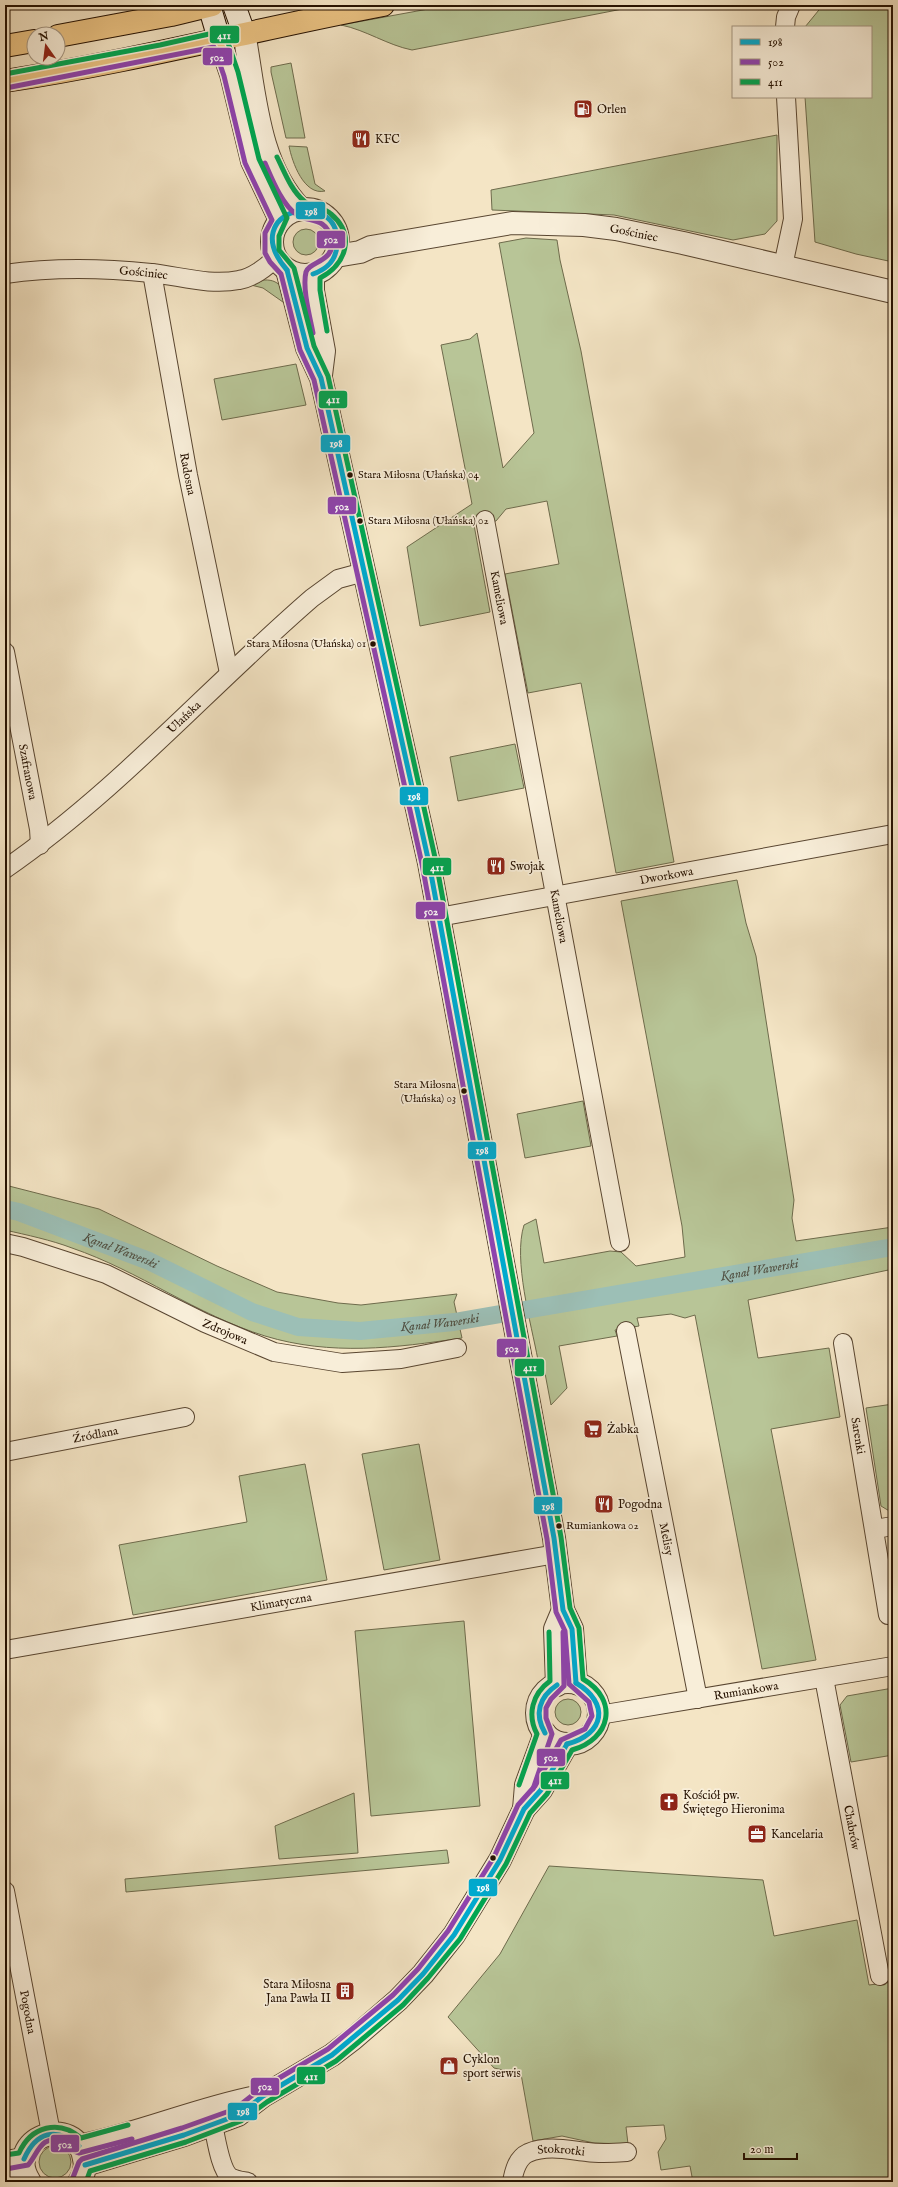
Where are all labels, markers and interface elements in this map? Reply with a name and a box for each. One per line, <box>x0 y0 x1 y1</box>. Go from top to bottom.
line badge: 411 <box>209 25 240 44</box>
north arrow <box>26 26 66 66</box>
legend <box>732 26 872 98</box>
text: N <box>37 29 51 45</box>
text: 411 <box>216 29 231 43</box>
text: 198 <box>768 35 783 50</box>
line badge: 502 <box>202 47 233 66</box>
text: 502 <box>210 51 225 65</box>
text: 502 <box>768 55 784 70</box>
text: 411 <box>768 75 783 90</box>
fuel station icon: Orlen <box>572 98 594 120</box>
place label: Orlen <box>597 102 627 117</box>
restaurant icon: KFC <box>350 128 372 150</box>
place label: KFC <box>375 132 400 147</box>
line badge: 198 <box>295 201 326 220</box>
text: 198 <box>304 205 318 219</box>
street label: Gościniec <box>609 221 659 245</box>
line badge: 502 <box>316 230 346 249</box>
text: 502 <box>324 233 339 247</box>
street label: Gościniec <box>119 263 169 283</box>
line badge: 411 <box>318 390 348 409</box>
text: 411 <box>325 393 340 407</box>
line badge: 198 <box>320 434 351 453</box>
text: 198 <box>329 437 343 451</box>
street label: Radosna <box>177 451 200 497</box>
place label: Stara Miłosna (Ułańska) 04 <box>358 468 479 482</box>
marker: Stara Miłosna (Ułańska) 04 <box>345 470 355 480</box>
line badge: 502 <box>327 496 357 515</box>
text: 502 <box>335 500 350 514</box>
place label: Stara Miłosna (Ułańska) 02 <box>368 514 489 528</box>
marker: Stara Miłosna (Ułańska) 02 <box>355 516 365 526</box>
street label: Kameliowa <box>487 569 512 627</box>
place label: Stara Miłosna (Ułańska) 01 <box>246 637 366 651</box>
marker: Stara Miłosna (Ułańska) 01 <box>368 639 378 649</box>
street label: Ułańska <box>164 697 205 737</box>
street label: Szafranowa <box>15 743 41 802</box>
line badge: 198 <box>399 786 429 806</box>
text: 198 <box>407 790 421 804</box>
restaurant icon: Swojak <box>485 855 507 877</box>
line badge: 411 <box>422 857 452 876</box>
place label: Swojak <box>510 859 545 874</box>
text: 411 <box>429 861 444 875</box>
street label: Dworkowa <box>638 863 695 888</box>
street label: Kameliowa <box>547 888 572 945</box>
line badge: 502 <box>415 901 446 920</box>
text: 502 <box>424 905 439 919</box>
place label: Stara Miłosna (Ułańska) 03 <box>394 1078 456 1106</box>
marker: Stara Miłosna (Ułańska) 03 <box>459 1086 469 1096</box>
line badge: 198 <box>467 1141 497 1160</box>
text: 198 <box>475 1144 489 1158</box>
water label: Kanał Wawerski <box>80 1228 162 1273</box>
water label: Kanał Wawerski <box>718 1255 801 1285</box>
water label: Kanał Wawerski <box>399 1309 482 1336</box>
street label: Zdrojowa <box>200 1315 251 1348</box>
line badge: 502 <box>496 1338 527 1358</box>
text: 502 <box>505 1342 520 1356</box>
line badge: 411 <box>514 1358 545 1377</box>
text: 411 <box>522 1361 537 1375</box>
street label: Sarenki <box>848 1416 869 1455</box>
supermarket icon: Żabka <box>582 1418 604 1440</box>
place label: Żabka <box>607 1421 639 1437</box>
street label: Źródlana <box>71 1423 120 1446</box>
restaurant icon: Pogodna <box>593 1493 615 1515</box>
line badge: 198 <box>533 1496 563 1515</box>
place label: Pogodna <box>618 1497 663 1512</box>
text: 198 <box>541 1500 555 1514</box>
place label: Rumiankowa 02 <box>566 1519 639 1533</box>
marker: Rumiankowa 02 <box>554 1521 564 1531</box>
street label: Melisy <box>656 1521 677 1557</box>
street label: Klimatyczna <box>249 1589 313 1615</box>
street label: Rumiankowa <box>713 1678 780 1703</box>
line badge: 502 <box>536 1748 566 1767</box>
text: 502 <box>544 1751 559 1765</box>
line badge: 411 <box>540 1771 570 1790</box>
text: 411 <box>547 1774 562 1788</box>
place label: Kościół pw. Świętego Hieronima <box>683 1788 785 1817</box>
church icon: Kościół pw. Świętego Hieronima <box>658 1791 680 1813</box>
street label: Chabrów <box>841 1804 864 1852</box>
office icon: Kancelaria <box>746 1823 768 1845</box>
place label: Kancelaria <box>771 1827 824 1842</box>
unlabelled marker <box>488 1853 498 1863</box>
line badge: 198 <box>468 1878 498 1897</box>
text: 198 <box>476 1881 490 1895</box>
place label: Stara Miłosna Jana Pawła II <box>263 1977 332 2007</box>
building icon: Stara Miłosna Jana Pawła II <box>334 1980 356 2002</box>
street label: Pogodna <box>16 1989 40 2036</box>
place label: Cyklon sport serwis <box>463 2052 521 2082</box>
shop icon: Cyklon sport serwis <box>438 2055 460 2077</box>
line badge: 411 <box>296 2066 326 2085</box>
text: 411 <box>303 2070 318 2084</box>
line badge: 502 <box>250 2077 280 2096</box>
text: 502 <box>258 2080 273 2094</box>
line badge: 198 <box>227 2102 258 2121</box>
text: 198 <box>236 2105 250 2119</box>
line badge: 502 <box>50 2134 80 2153</box>
scale bar <box>744 2135 797 2161</box>
text: 502 <box>58 2138 73 2152</box>
street label: Stokrotki <box>536 2141 586 2159</box>
text: 20 m <box>750 2142 773 2157</box>

